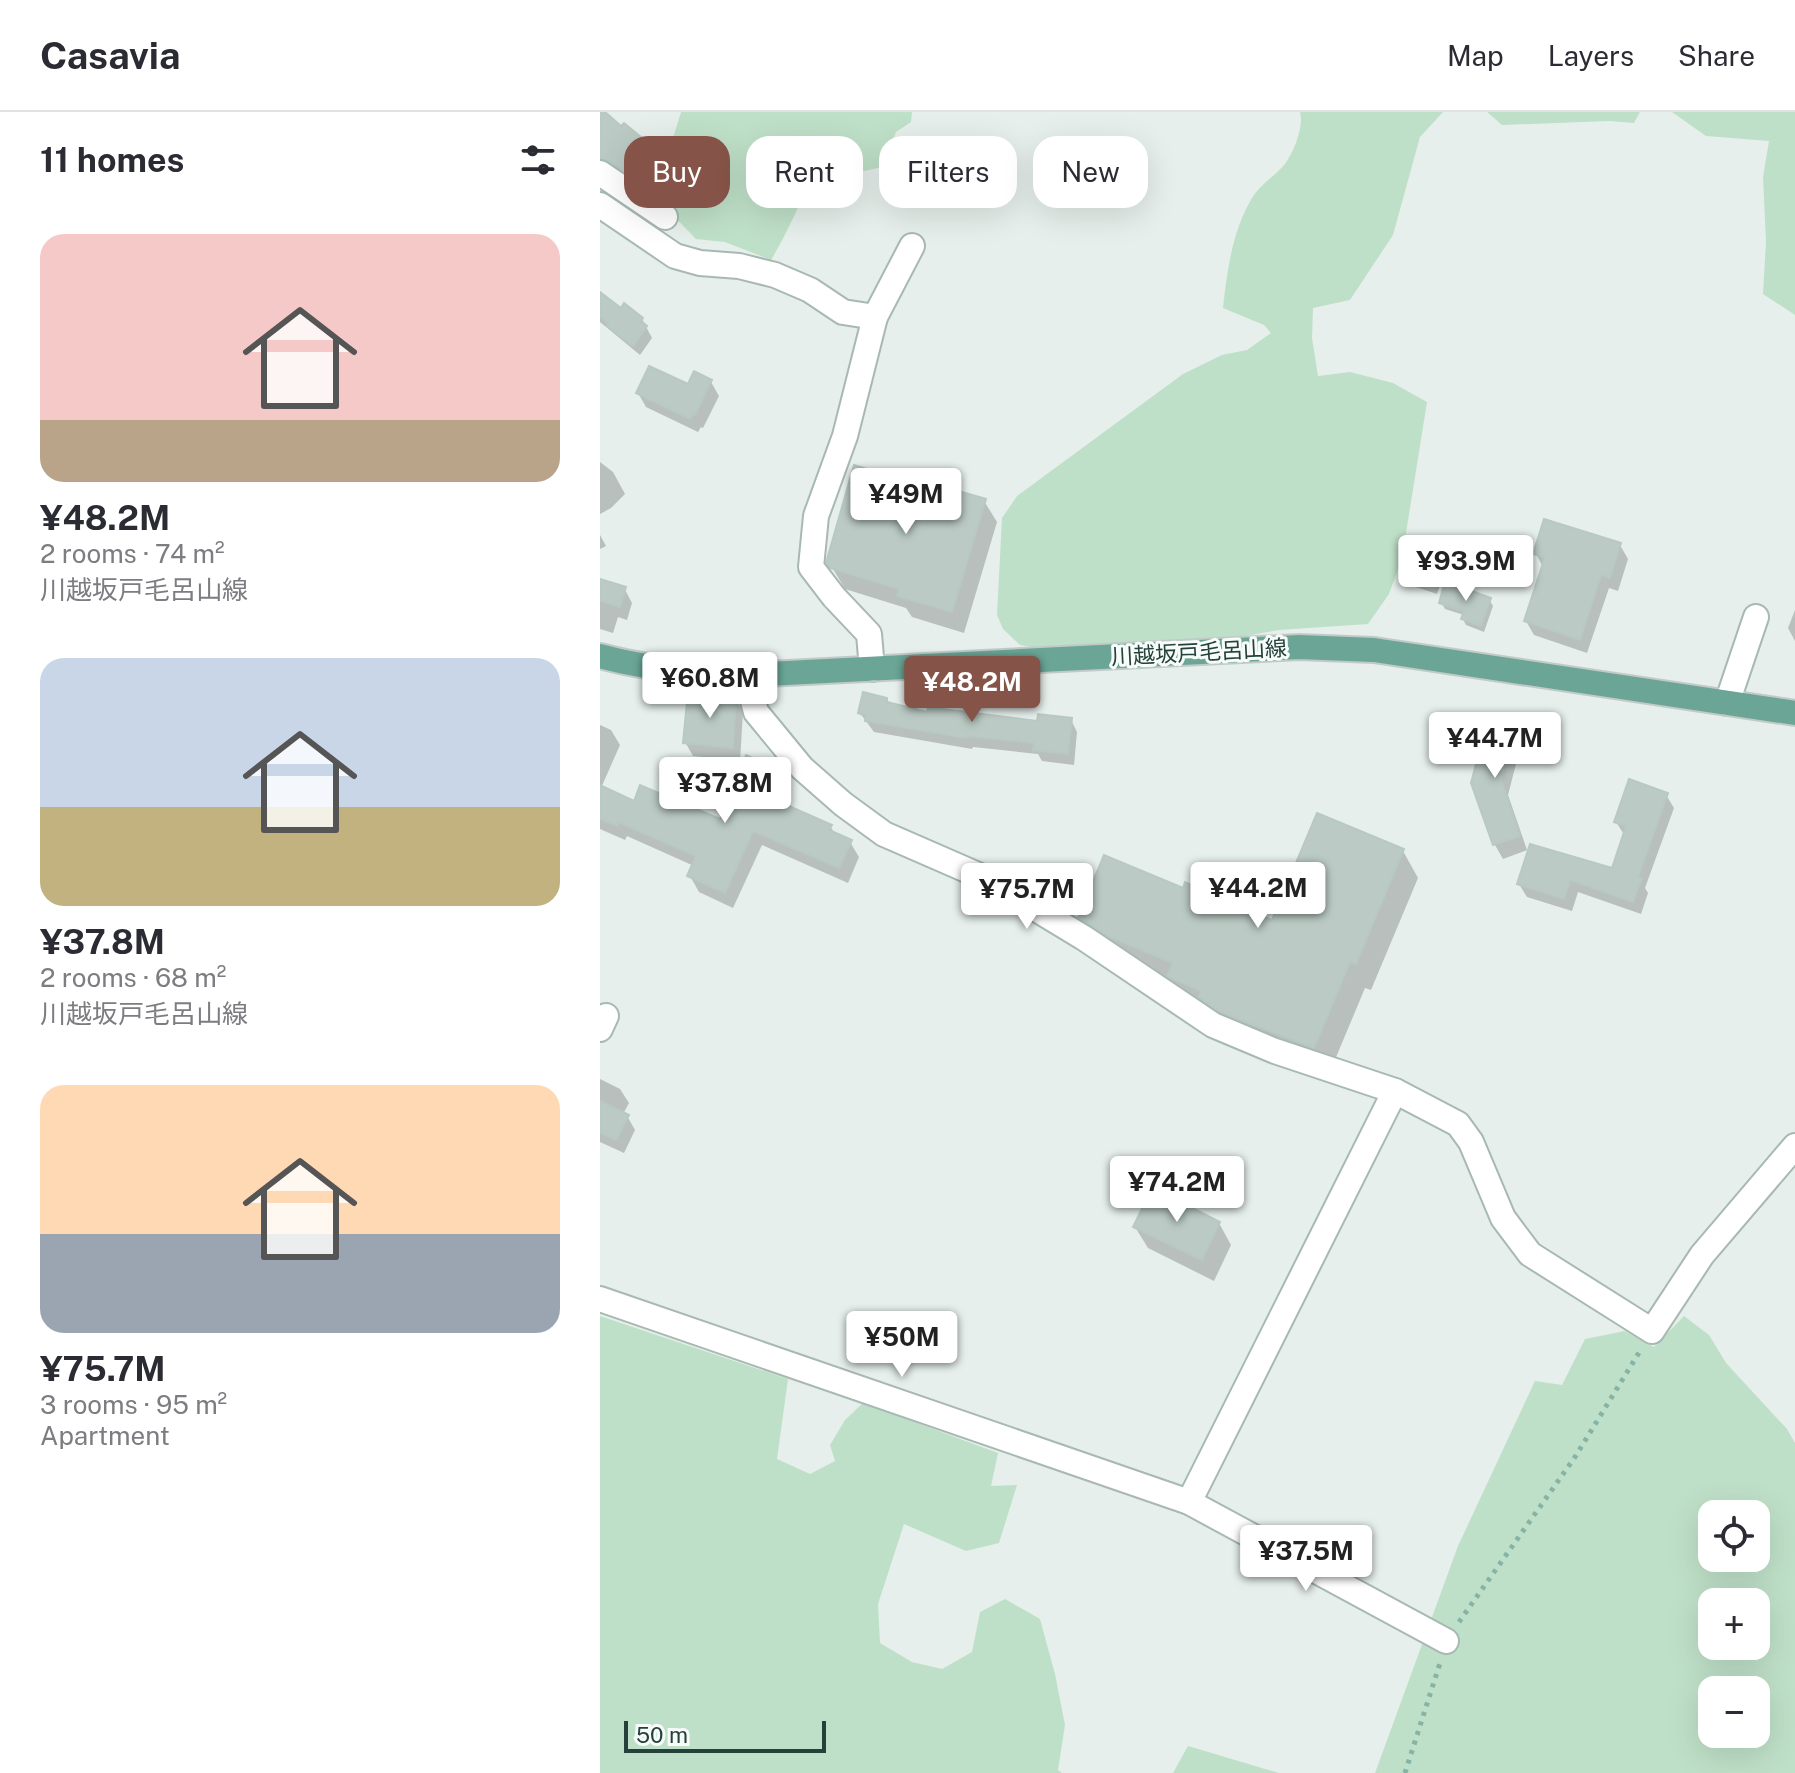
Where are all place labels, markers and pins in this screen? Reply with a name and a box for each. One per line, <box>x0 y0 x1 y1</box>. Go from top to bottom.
pin: ¥49M <box>859 468 953 536</box>
pin: ¥93.9M <box>1401 535 1531 603</box>
pin: ¥60.8M <box>645 652 775 720</box>
pin: ¥48.2M <box>907 656 1037 724</box>
pin: ¥44.7M <box>1430 712 1560 780</box>
pin: ¥37.8M <box>660 757 790 825</box>
pin: ¥44.2M <box>1193 862 1323 930</box>
pin: ¥75.7M <box>962 863 1092 931</box>
pin: ¥74.2M <box>1112 1156 1242 1224</box>
pin: ¥50M <box>855 1311 949 1379</box>
pin: ¥37.5M <box>1241 1525 1371 1593</box>

